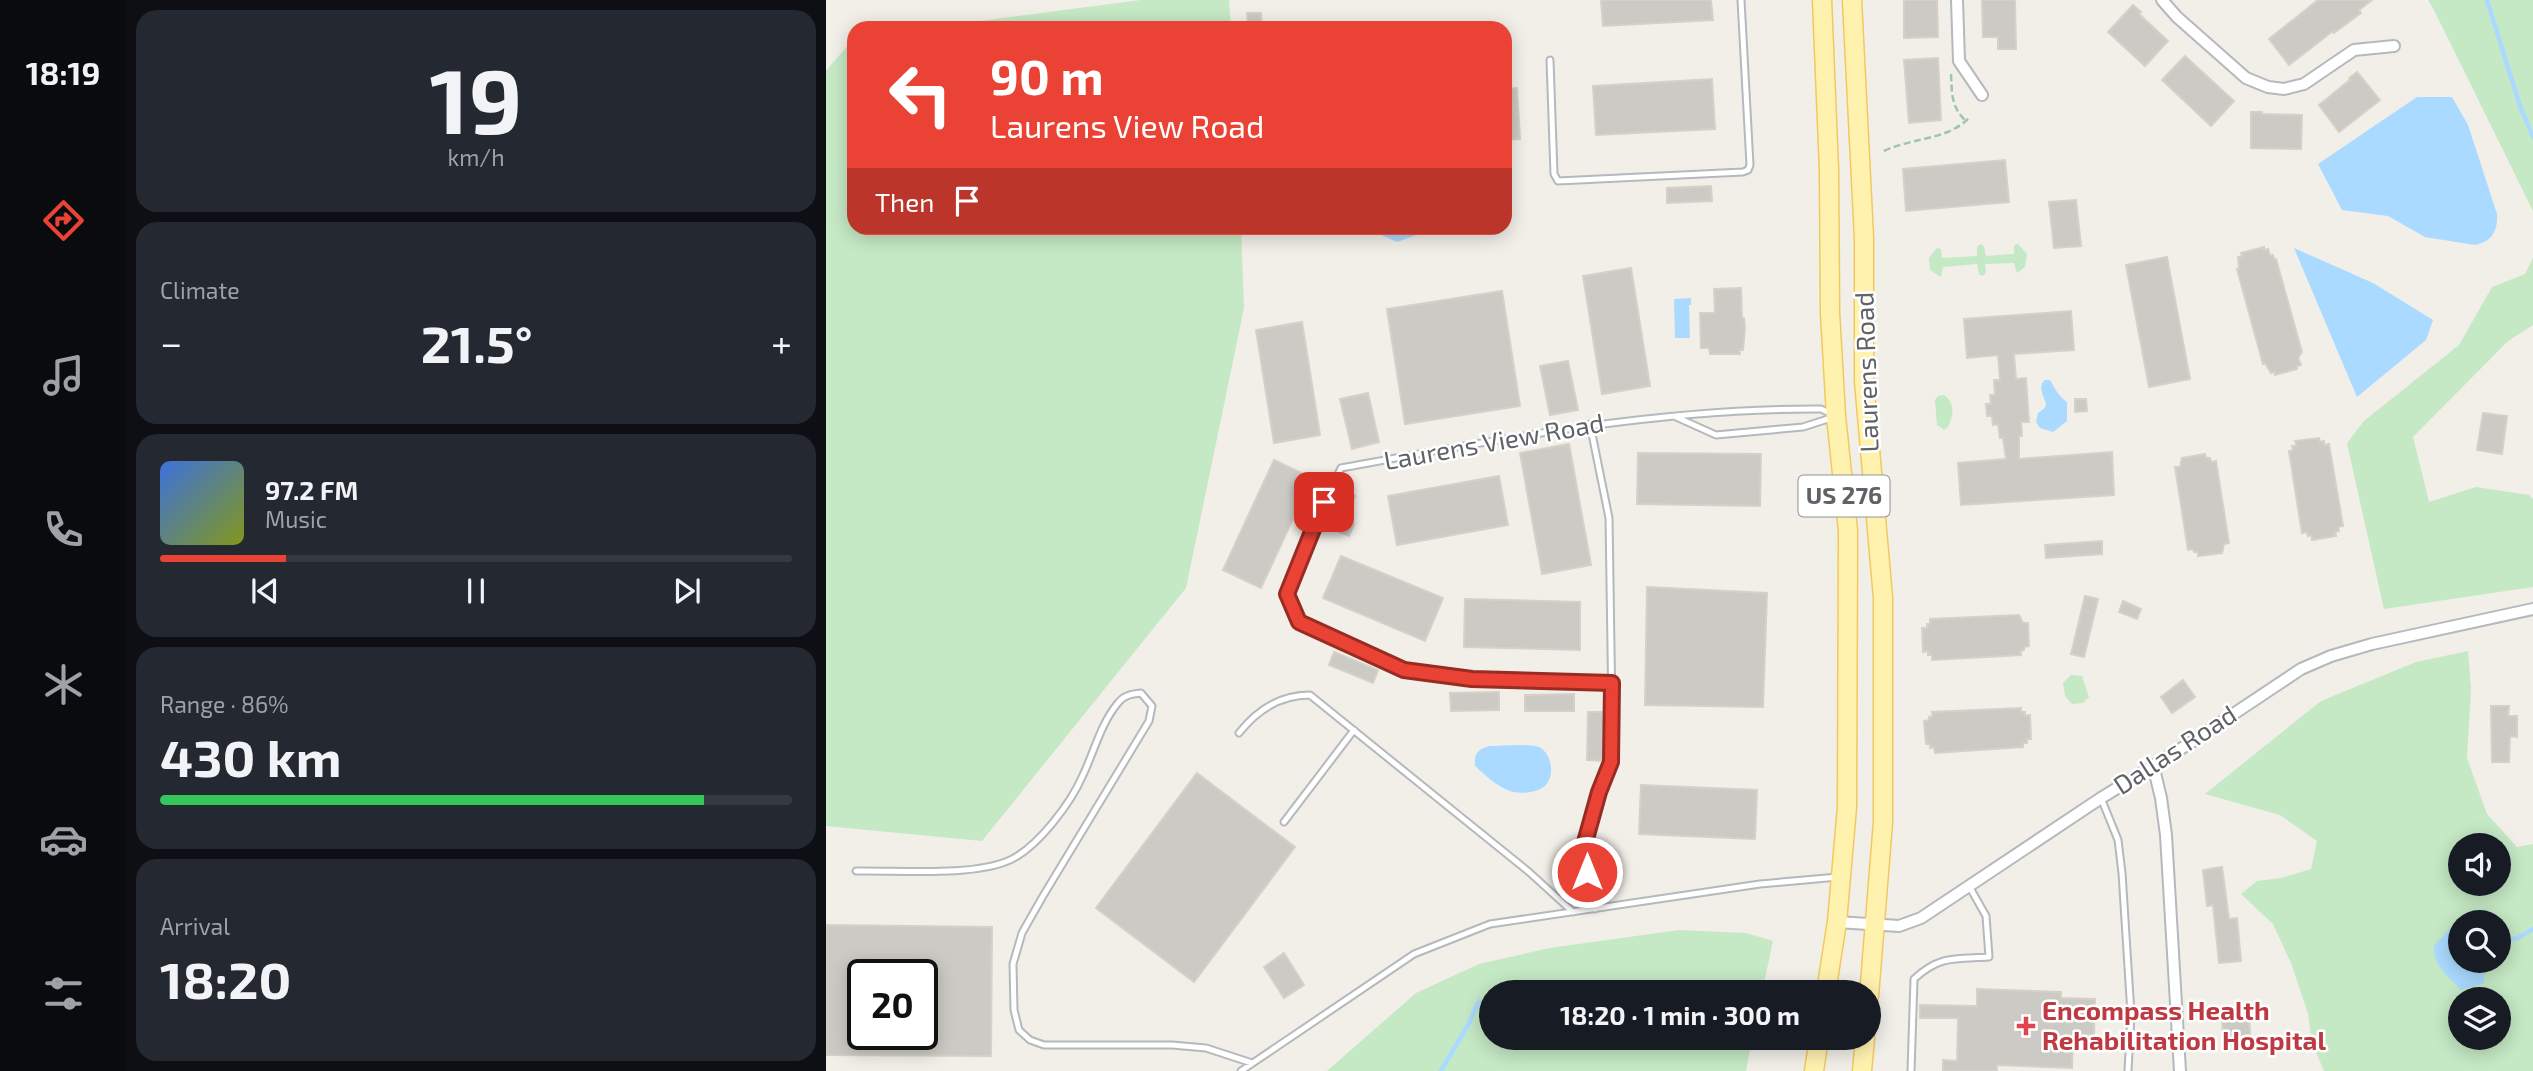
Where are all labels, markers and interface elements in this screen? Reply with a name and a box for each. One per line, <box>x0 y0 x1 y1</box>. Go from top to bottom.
text: 19 <box>429 43 523 152</box>
text: 90 m <box>990 46 1104 105</box>
icon: left <box>875 49 966 140</box>
text: 18:19 <box>26 53 100 91</box>
text: Laurens View Road <box>990 106 1264 144</box>
text: km/h <box>447 143 505 171</box>
icon: arrive <box>948 182 986 220</box>
text: Then <box>875 186 934 217</box>
icon: directions <box>39 196 88 245</box>
text: Climate <box>160 276 240 304</box>
street label: Laurens Road <box>1847 291 1884 453</box>
text: 21.5° <box>421 311 533 373</box>
text: − <box>160 319 182 365</box>
text: + <box>771 319 792 365</box>
icon: music <box>39 351 88 400</box>
street label: Laurens View Road <box>1381 406 1606 475</box>
pin <box>1294 472 1354 532</box>
text: 97.2 FM <box>265 474 358 505</box>
road number: US 276 <box>1798 476 1890 516</box>
icon: arrive <box>1305 483 1343 521</box>
icon: phone <box>39 505 88 554</box>
text: Music <box>265 505 327 533</box>
icon: previous <box>246 572 284 610</box>
icon: pause <box>457 572 495 610</box>
icon: next <box>668 572 706 610</box>
icon: climate <box>39 660 88 709</box>
text: Range · 86% <box>160 690 289 718</box>
street label: Dallas Road <box>2107 698 2241 800</box>
text: 430 km <box>160 725 342 787</box>
icon: car <box>39 815 88 864</box>
map controls <box>2448 833 2511 1050</box>
button: sound <box>2448 833 2511 896</box>
position arrow <box>1550 835 1624 909</box>
button: search <box>2448 910 2511 973</box>
text: Arrival <box>160 912 230 940</box>
text: 18:20 <box>160 947 291 1009</box>
speed limit sign: 20 <box>847 959 938 1050</box>
icon: filters <box>39 969 88 1018</box>
button: layers <box>2448 987 2511 1050</box>
place label: Encompass Health Rehabilitation Hospital <box>2042 994 2326 1055</box>
text: 18:20 · 1 min · 300 m <box>1560 999 1800 1030</box>
marker: Encompass Health Rehabilitation Hospital <box>2016 1016 2036 1036</box>

